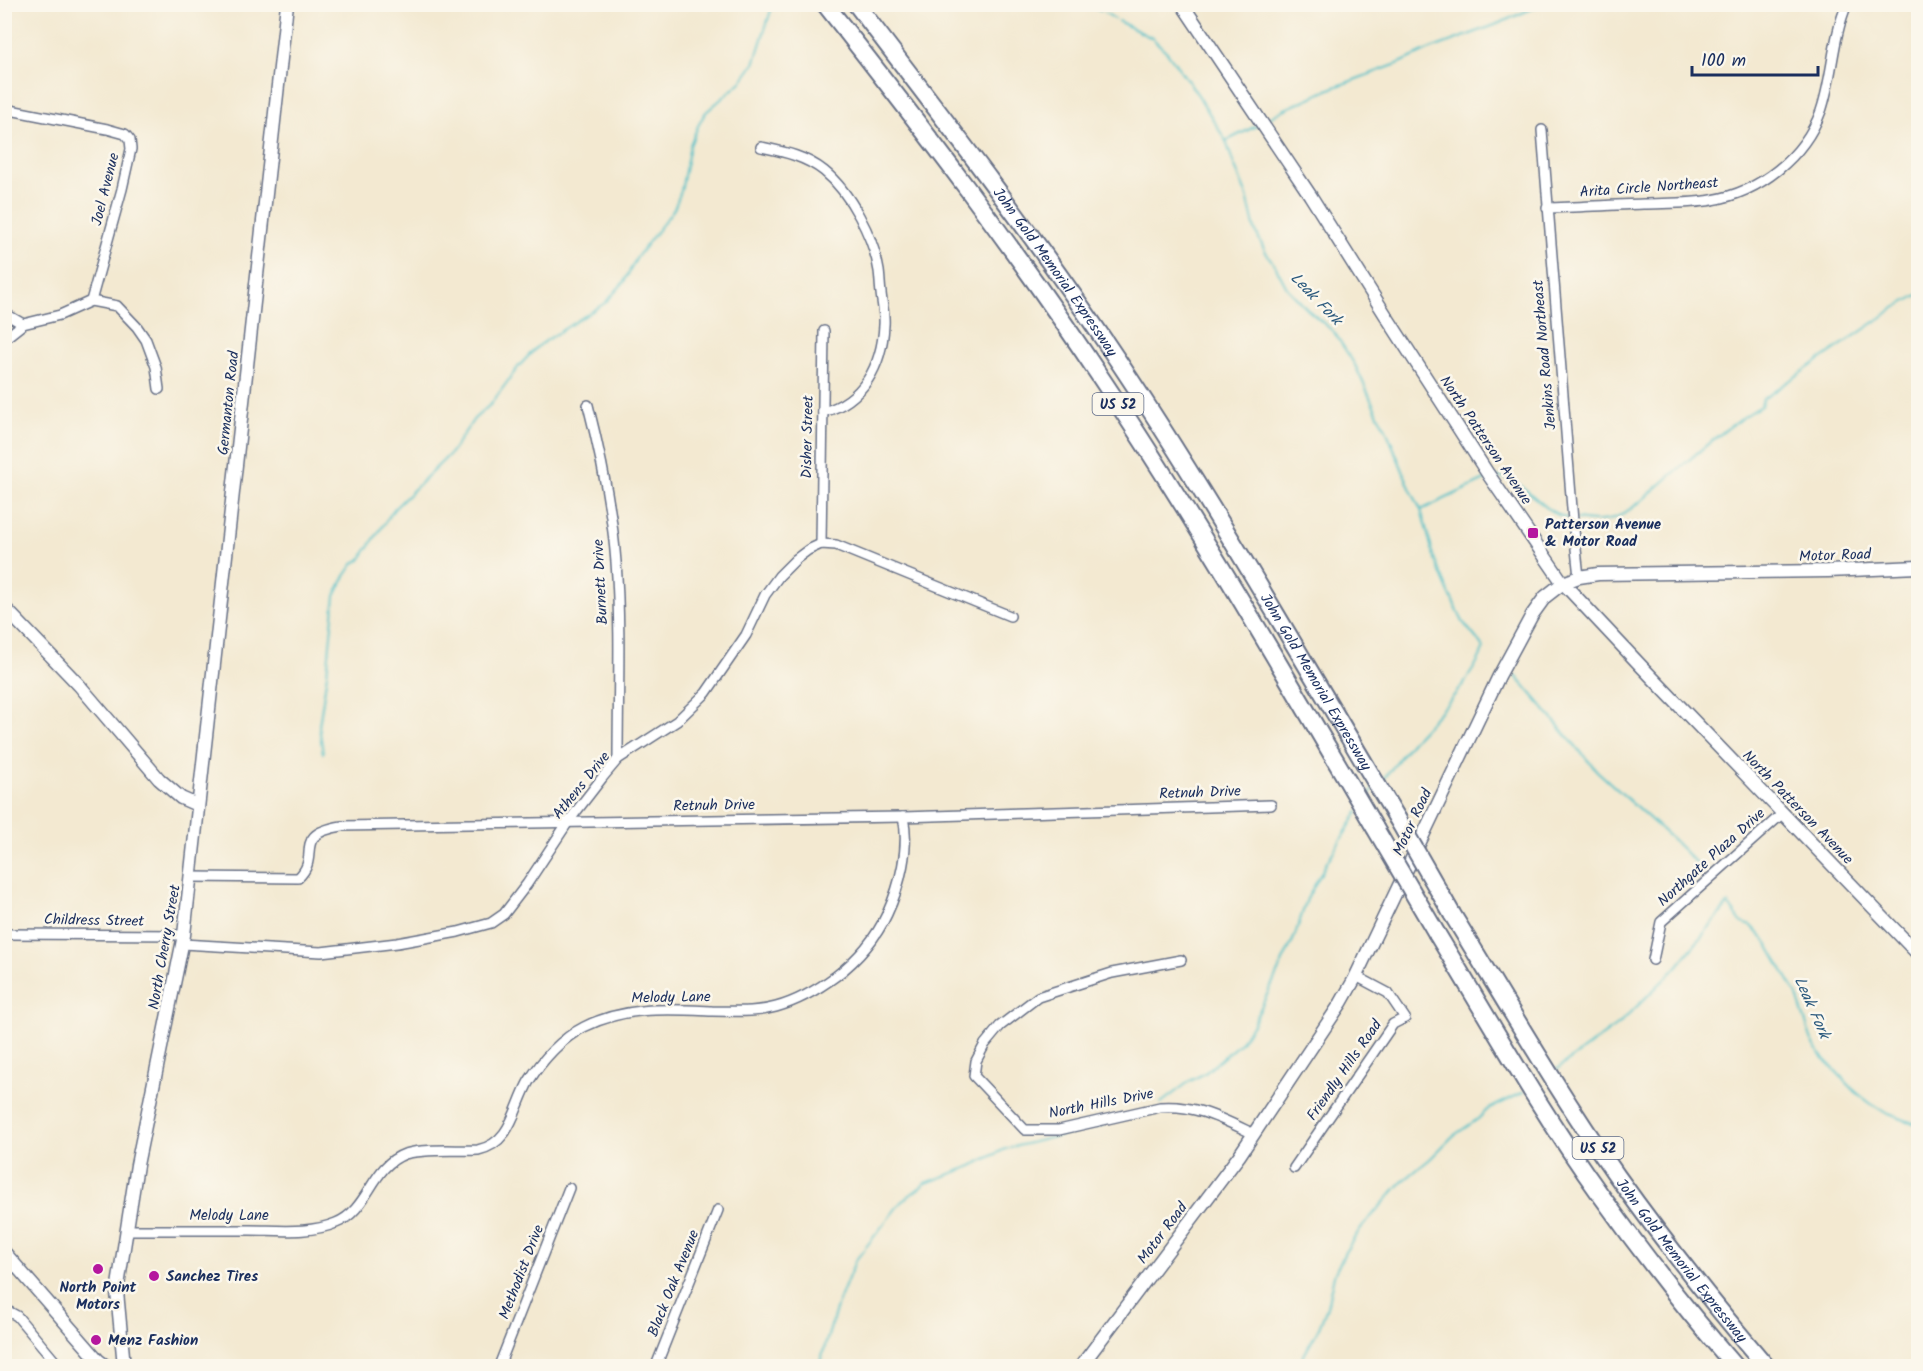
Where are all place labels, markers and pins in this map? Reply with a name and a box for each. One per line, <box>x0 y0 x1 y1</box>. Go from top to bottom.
place label: Patterson Avenue & Motor Road <box>1545 513 1662 554</box>
marker: Patterson Avenue & Motor Road <box>1526 526 1540 540</box>
marker: North Point Motors <box>91 1262 105 1276</box>
place label: Sanchez Tires <box>166 1265 258 1289</box>
marker: Sanchez Tires <box>147 1269 161 1283</box>
place label: North Point Motors <box>60 1276 137 1317</box>
place label: Menz Fashion <box>108 1329 198 1353</box>
marker: Menz Fashion <box>89 1333 103 1347</box>

